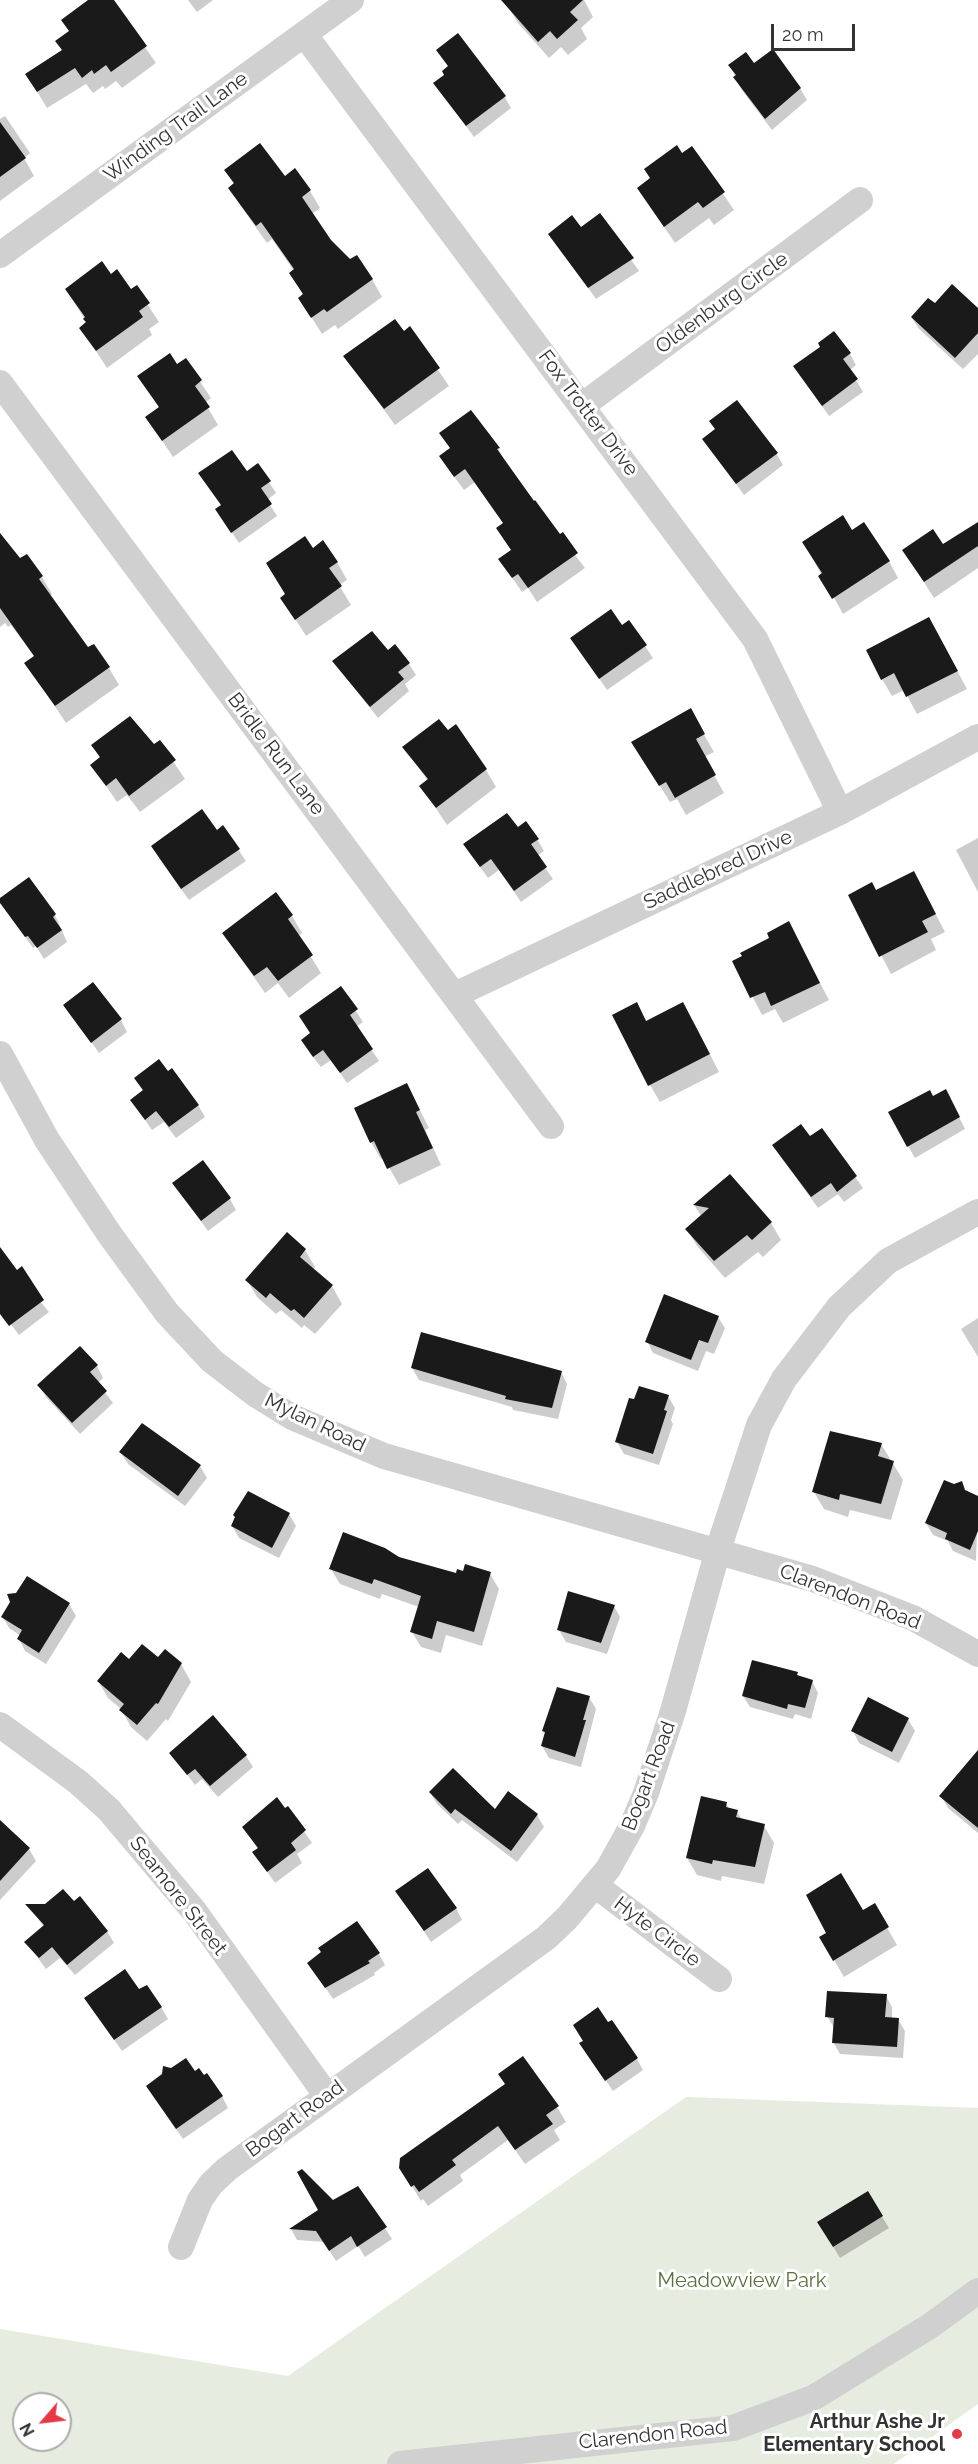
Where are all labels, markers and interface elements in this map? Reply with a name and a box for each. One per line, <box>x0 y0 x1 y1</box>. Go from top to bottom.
scale bar <box>774 12 858 50</box>
text: 20 m <box>782 24 824 45</box>
street label: Winding Trail Lane <box>99 67 253 187</box>
street label: Oldenburg Circle <box>651 247 793 359</box>
street label: Fox Trotter Drive <box>533 345 643 481</box>
street label: Bridle Run Lane <box>222 688 330 820</box>
street label: Saddlebred Drive <box>640 825 796 915</box>
street label: Mylan Road <box>261 1388 369 1458</box>
street label: Clarendon Road <box>776 1559 924 1635</box>
street label: Bogart Road <box>617 1718 681 1834</box>
street label: Seamore Street <box>124 1832 232 1960</box>
street label: Hyte Circle <box>609 1892 705 1972</box>
street label: Bogart Road <box>241 2075 349 2163</box>
park label: Meadowview Park <box>658 2269 826 2293</box>
north arrow <box>12 2392 72 2452</box>
place label: Arthur Ashe Jr Elementary School <box>763 2410 945 2457</box>
street label: Clarendon Road <box>578 2415 728 2455</box>
text: N <box>16 2420 39 2440</box>
marker: Arthur Ashe Jr Elementary School <box>950 2427 964 2441</box>

